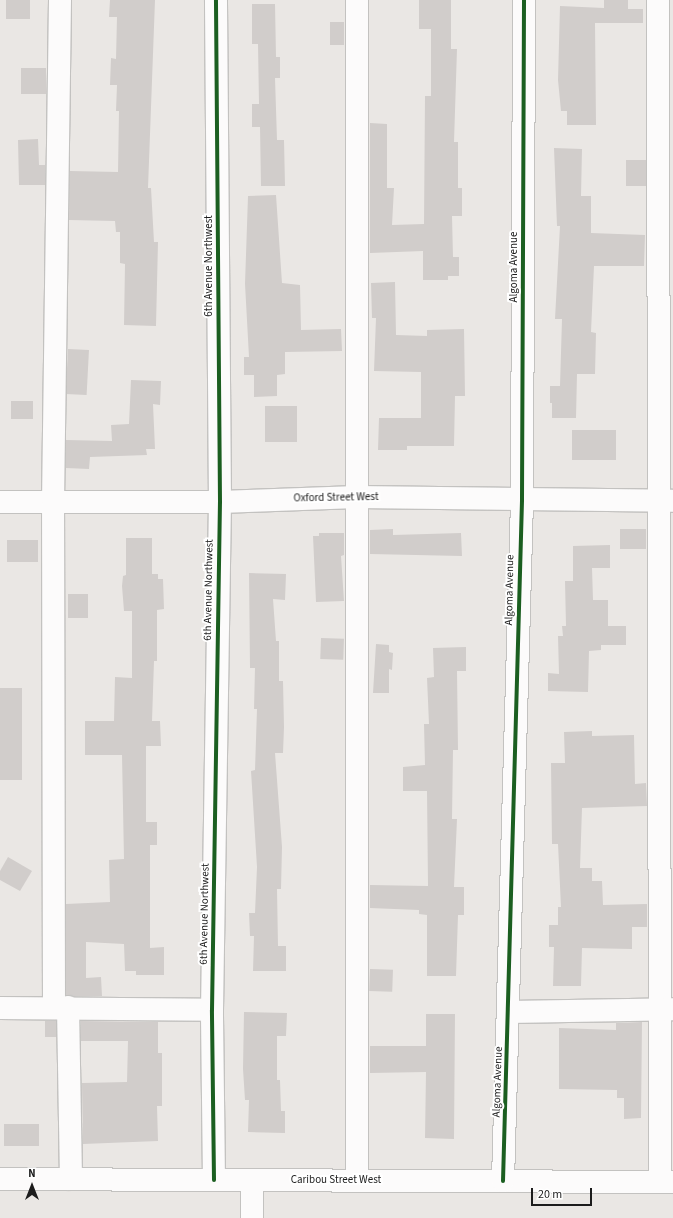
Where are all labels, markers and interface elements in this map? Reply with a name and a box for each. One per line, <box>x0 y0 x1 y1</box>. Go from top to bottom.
street label: 6th Avenue Northwest <box>202 215 216 317</box>
street label: Algoma Avenue <box>507 232 521 302</box>
street label: Oxford Street West <box>293 491 379 505</box>
street label: 6th Avenue Northwest <box>202 539 216 641</box>
street label: Algoma Avenue <box>503 554 517 626</box>
street label: 6th Avenue Northwest <box>198 863 212 965</box>
street label: Algoma Avenue <box>490 1046 506 1118</box>
north arrow <box>12 1166 52 1206</box>
text: N <box>28 1166 36 1181</box>
street label: Caribou Street West <box>291 1173 381 1187</box>
scale bar <box>533 1180 594 1206</box>
text: 20 m <box>538 1186 562 1203</box>

